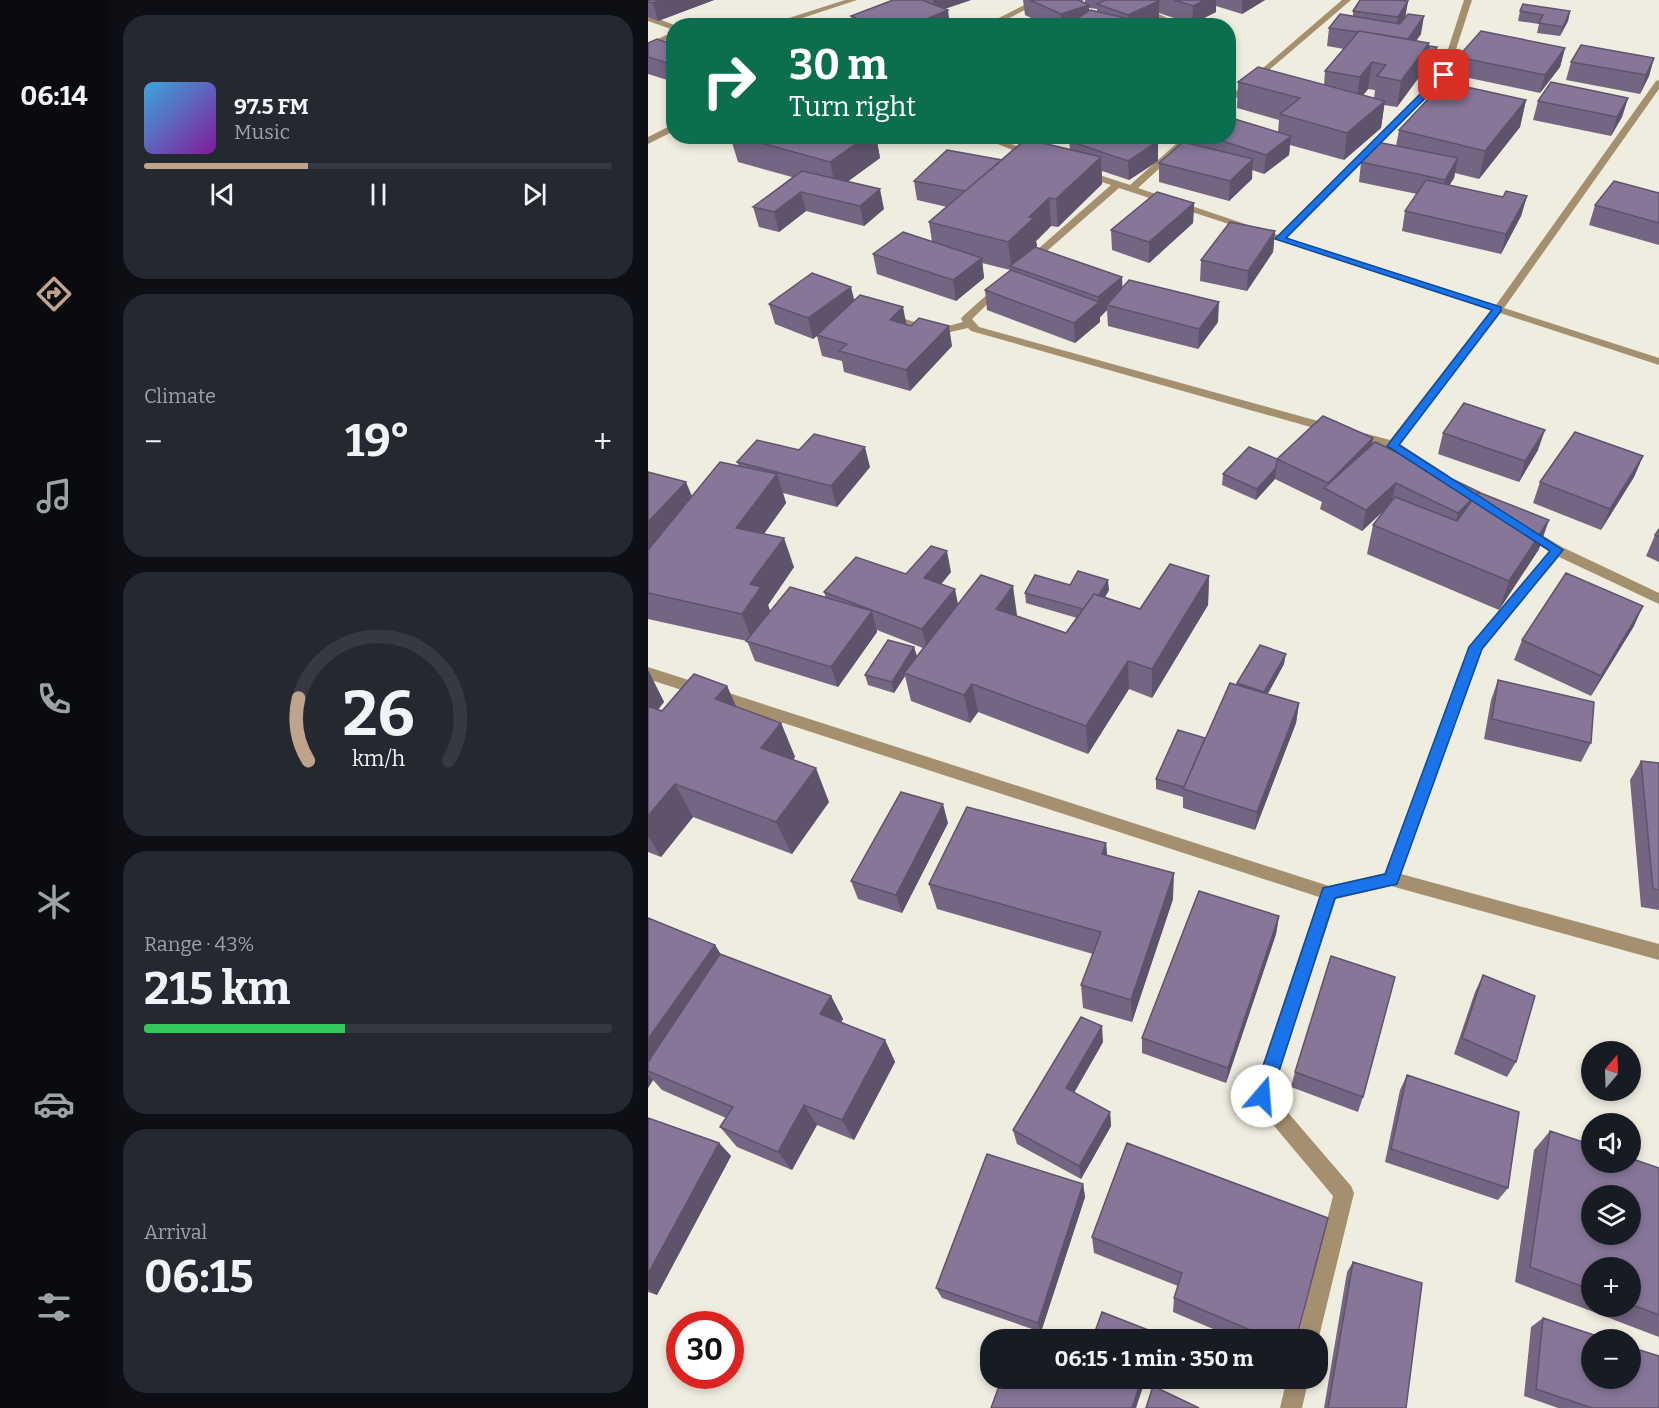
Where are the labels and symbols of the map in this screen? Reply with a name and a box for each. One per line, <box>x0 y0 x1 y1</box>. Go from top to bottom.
pin <box>1418 49 1469 100</box>
north arrow <box>1581 1041 1641 1101</box>
position arrow <box>1230 1064 1294 1128</box>
speed limit sign: 30 <box>666 1311 744 1389</box>

